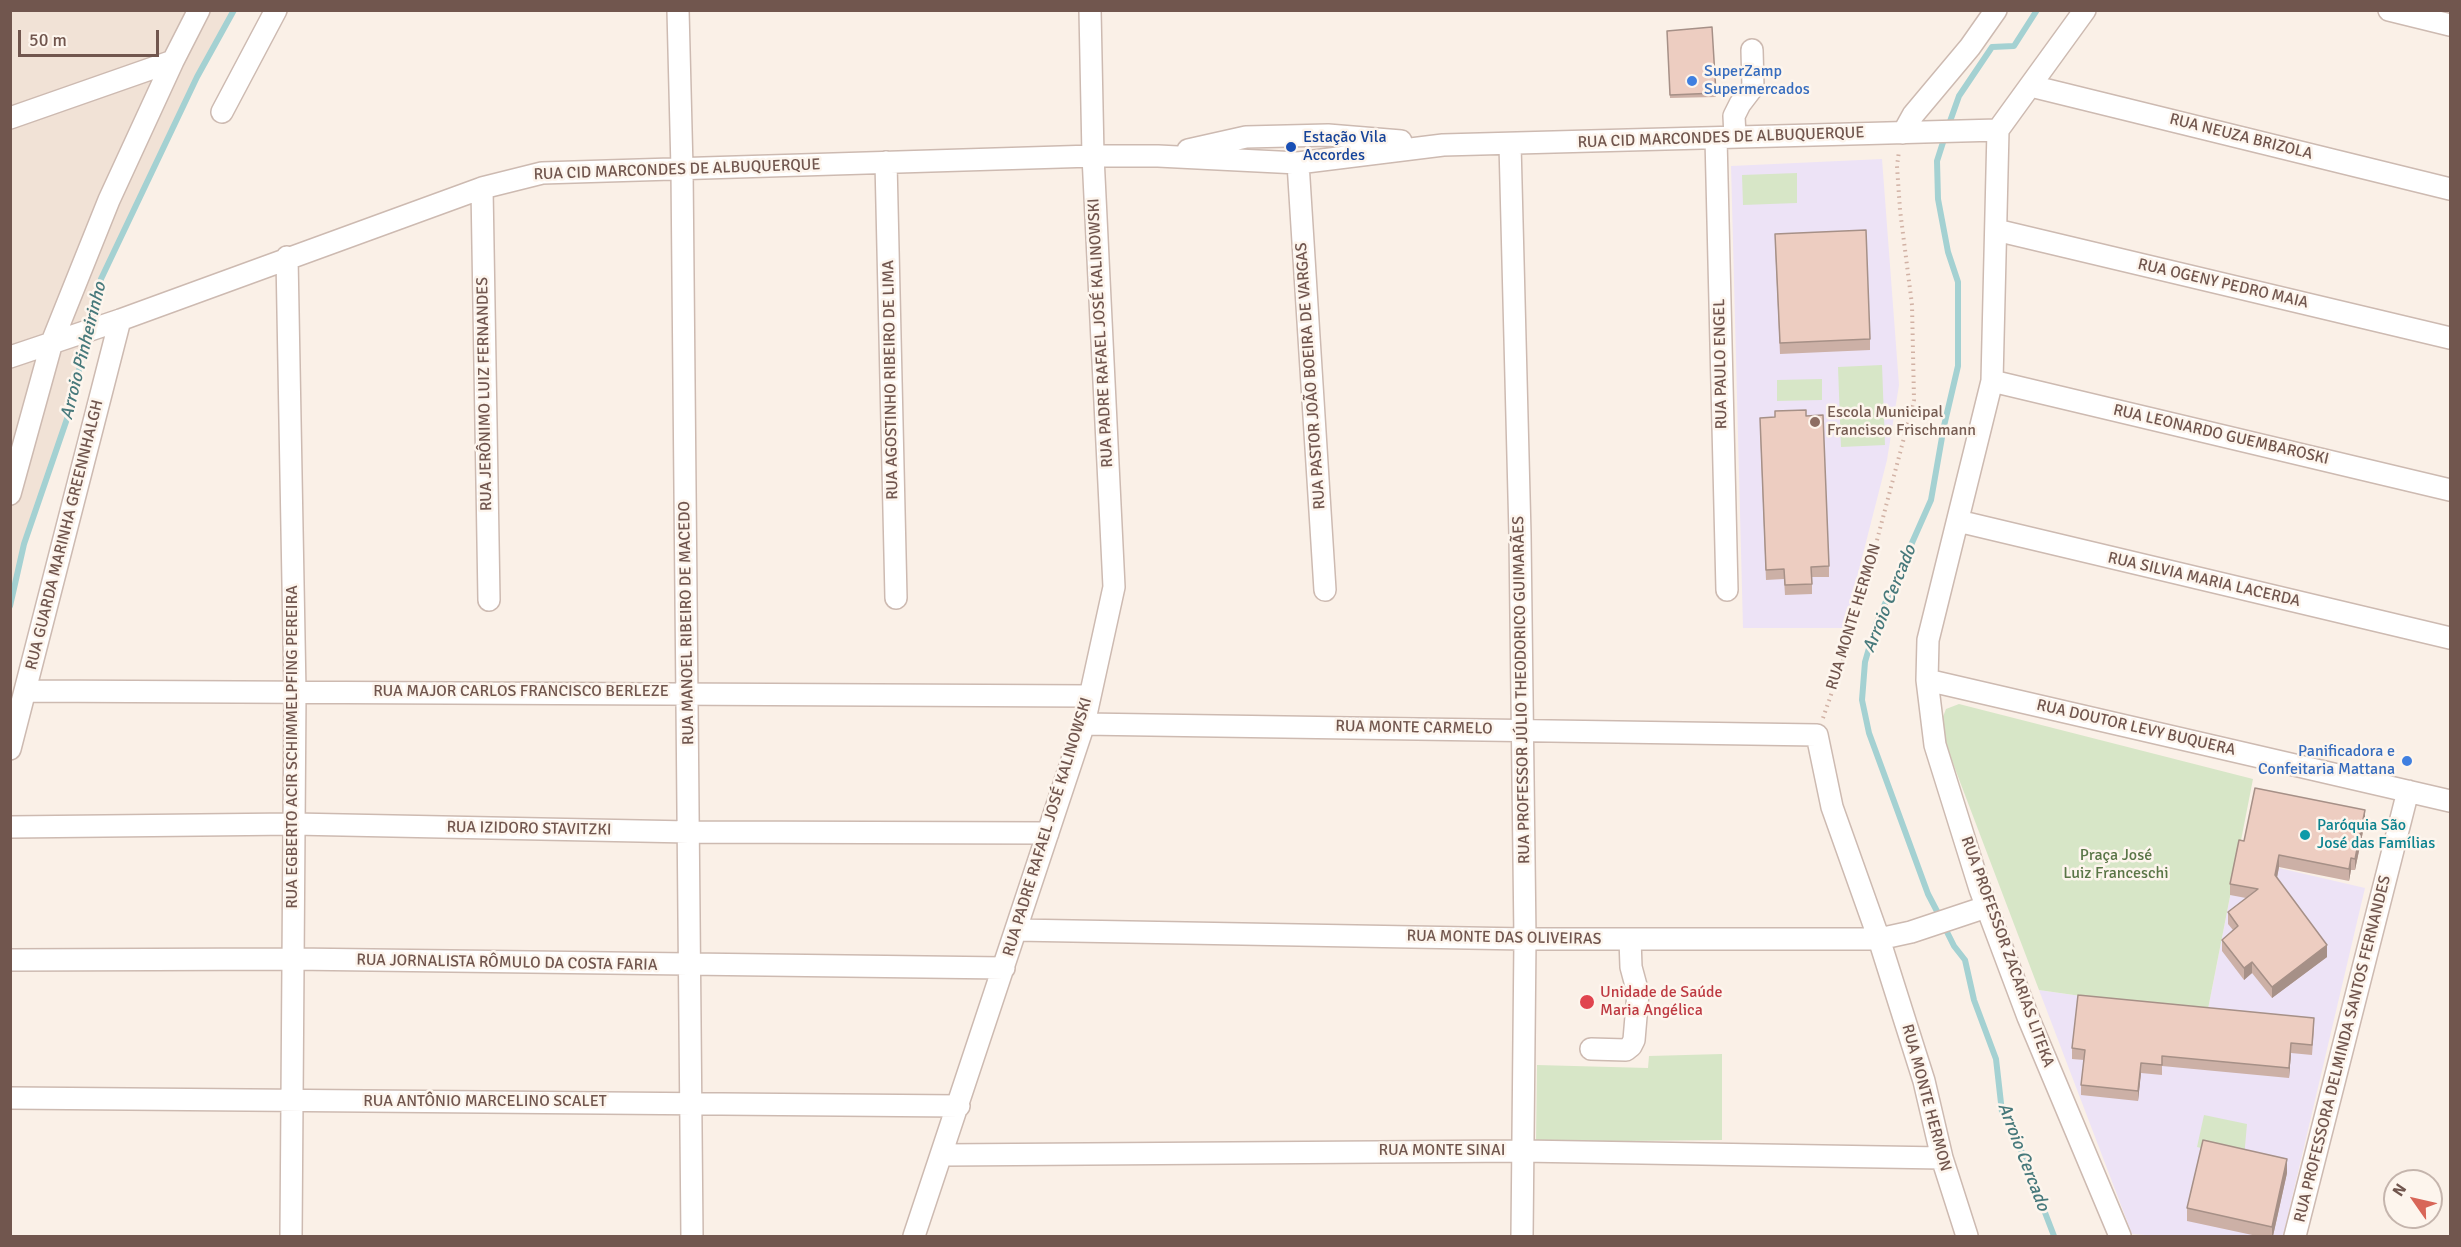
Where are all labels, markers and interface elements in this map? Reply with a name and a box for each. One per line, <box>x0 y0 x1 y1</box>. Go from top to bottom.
scale bar <box>21 18 162 56</box>
text: 50 m <box>29 29 67 51</box>
place label: SuperZamp Supermercados <box>1704 62 1810 100</box>
marker: SuperZamp Supermercados <box>1685 74 1699 88</box>
street label: RUA NEUZA BRIZOLA <box>2167 110 2315 164</box>
street label: RUA CID MARCONDES DE ALBUQUERQUE <box>1577 123 1865 153</box>
place label: Estação Vila Accordes <box>1303 128 1386 166</box>
marker: Estação Vila Accordes <box>1284 140 1298 154</box>
street label: RUA CID MARCONDES DE ALBUQUERQUE <box>533 155 821 185</box>
street label: RUA PADRE RAFAEL JOSÉ KALINOWSKI <box>1084 198 1118 468</box>
street label: RUA PASTOR JOÃO BOEIRA DE VARGAS <box>1292 242 1330 510</box>
street label: RUA OGENY PEDRO MAIA <box>2136 255 2310 313</box>
street label: RUA AGOSTINHO RIBEIRO DE LIMA <box>879 260 903 500</box>
street label: RUA JERÔNIMO LUIZ FERNANDES <box>473 277 497 511</box>
water label: Arroio Pinheirinho <box>56 280 112 422</box>
street label: RUA PAULO ENGEL <box>1710 298 1732 430</box>
street label: RUA GUARDA MARINHA GREENNHALGH <box>22 398 108 672</box>
street label: RUA LEONARDO GUEMBAROSKI <box>2111 401 2331 469</box>
place label: Escola Municipal Francisco Frischmann <box>1827 403 1976 441</box>
marker: Escola Municipal Francisco Frischmann <box>1808 415 1822 429</box>
street label: RUA MANOEL RIBEIRO DE MACEDO <box>675 501 699 745</box>
street label: RUA PROFESSOR JÚLIO THEODORICO GUIMARÃES <box>1509 516 1535 864</box>
street label: RUA MONTE HERMON <box>1823 542 1885 692</box>
water label: Arroio Cercado <box>1859 542 1921 656</box>
street label: RUA SILVIA MARIA LACERDA <box>2106 548 2302 612</box>
street label: RUA EGBERTO ACIR SCHIMMELPFING PEREIRA <box>283 585 303 909</box>
street label: RUA MAJOR CARLOS FRANCISCO BERLEZE <box>373 682 669 702</box>
street label: RUA PADRE RAFAEL JOSÉ KALINOWSKI <box>999 695 1097 959</box>
street label: RUA DOUTOR LEVY BUQUERA <box>2035 696 2237 760</box>
street label: RUA MONTE CARMELO <box>1335 717 1493 739</box>
place label: Panificadora e Confeitaria Mattana <box>2258 742 2395 780</box>
marker: Panificadora e Confeitaria Mattana <box>2400 754 2414 768</box>
place label: Paróquia São José das Famílias <box>2317 816 2435 854</box>
street label: RUA IZIDORO STAVITZKI <box>446 818 612 840</box>
marker: Paróquia São José das Famílias <box>2298 828 2312 842</box>
street label: RUA PROFESSOR ZACARIAS LITEKA <box>1956 834 2058 1070</box>
park label: Praça José Luiz Franceschi <box>2063 846 2169 884</box>
street label: RUA PROFESSORA DELMINDA SANTOS FERNANDES <box>2291 874 2395 1224</box>
street label: RUA MONTE DAS OLIVEIRAS <box>1406 927 1602 949</box>
street label: RUA JORNALISTA RÔMULO DA COSTA FARIA <box>356 951 658 975</box>
place label: Unidade de Saúde Maria Angélica <box>1600 983 1723 1021</box>
marker: Unidade de Saúde Maria Angélica <box>1578 993 1596 1011</box>
street label: RUA MONTE HERMON <box>1897 1022 1955 1174</box>
street label: RUA ANTÔNIO MARCELINO SCALET <box>363 1092 607 1112</box>
water label: Arroio Cercado <box>1993 1100 2053 1214</box>
street label: RUA MONTE SINAI <box>1379 1141 1505 1161</box>
north arrow <box>2383 1169 2443 1229</box>
text: N <box>2388 1180 2411 1200</box>

